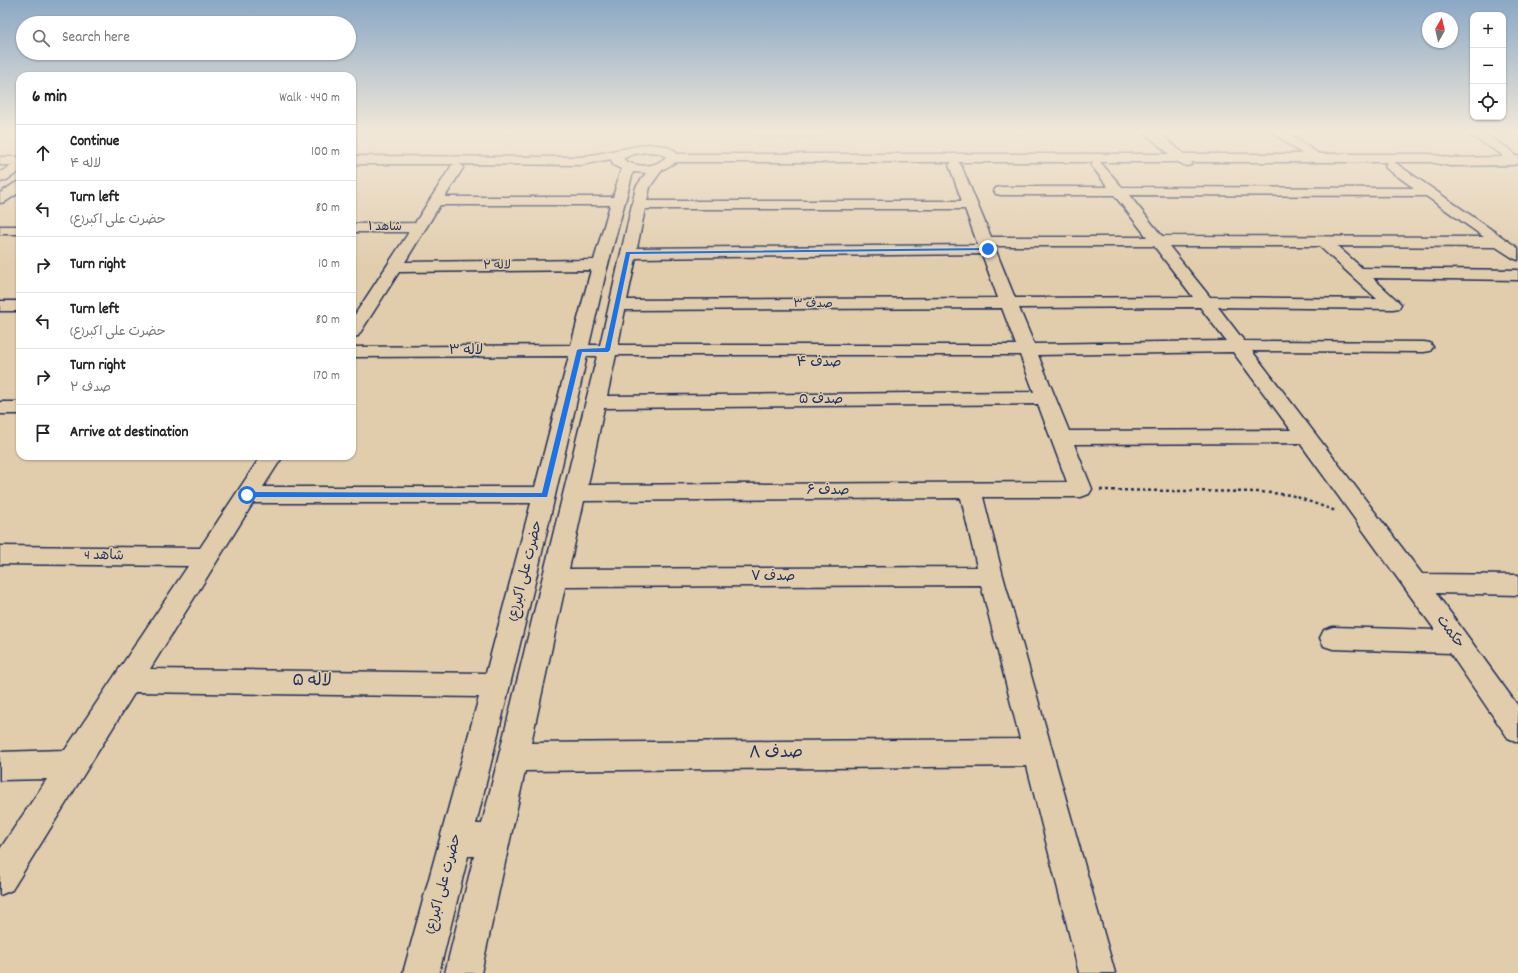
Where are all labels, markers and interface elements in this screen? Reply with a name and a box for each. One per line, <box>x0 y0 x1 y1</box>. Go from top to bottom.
north arrow <box>1422 12 1458 48</box>
map controls <box>1470 12 1506 120</box>
button: + <box>1470 12 1506 48</box>
search box <box>16 16 356 60</box>
icon: search <box>30 27 52 49</box>
text: Search here <box>62 27 130 49</box>
button: − <box>1470 48 1506 84</box>
button: locate <box>1470 84 1506 120</box>
text: 6 min <box>32 86 67 110</box>
text: Walk · 440 m <box>279 89 340 108</box>
text: Continue <box>70 131 119 153</box>
icon: ahead <box>32 142 54 164</box>
text: 100 m <box>311 143 340 162</box>
text: لاله ۴ <box>70 155 101 174</box>
text: Turn left <box>70 187 119 209</box>
icon: left <box>32 198 54 220</box>
text: 80 m <box>316 199 340 218</box>
text: حضرت علی اکبر(ع) <box>70 211 166 230</box>
street label: شاهد ۱ <box>368 219 402 236</box>
route end <box>979 240 997 258</box>
icon: right <box>32 254 54 276</box>
text: Turn right <box>70 254 126 276</box>
text: 10 m <box>318 255 340 274</box>
street label: لاله ۲ <box>483 257 511 275</box>
street label: صدف ۳ <box>793 296 833 313</box>
text: Turn left <box>70 299 119 321</box>
icon: left <box>32 310 54 332</box>
text: 80 m <box>316 311 340 330</box>
text: حضرت علی اکبر(ع) <box>70 323 166 342</box>
street label: لاله ۳ <box>449 341 483 361</box>
street label: صدف ۴ <box>796 353 842 373</box>
text: Turn right <box>70 355 126 377</box>
icon: right <box>32 366 54 388</box>
text: 170 m <box>313 367 340 386</box>
text: صدف ۲ <box>70 379 111 398</box>
street label: صدف ۵ <box>799 390 843 410</box>
icon: arrive <box>32 422 54 444</box>
text: Arrive at destination <box>70 422 188 444</box>
street label: صدف ۶ <box>806 481 850 501</box>
route start <box>238 486 256 504</box>
street label: حضرت علی اکبر(ع) <box>504 519 548 623</box>
street label: شاهد 4 <box>84 546 124 566</box>
street label: صدف ۷ <box>751 567 795 587</box>
street label: حکمت <box>1431 611 1469 653</box>
street label: لاله ۵ <box>292 670 332 694</box>
street label: صدف ۸ <box>749 742 803 766</box>
street label: حضرت علی اکبر(ع) <box>421 832 467 936</box>

